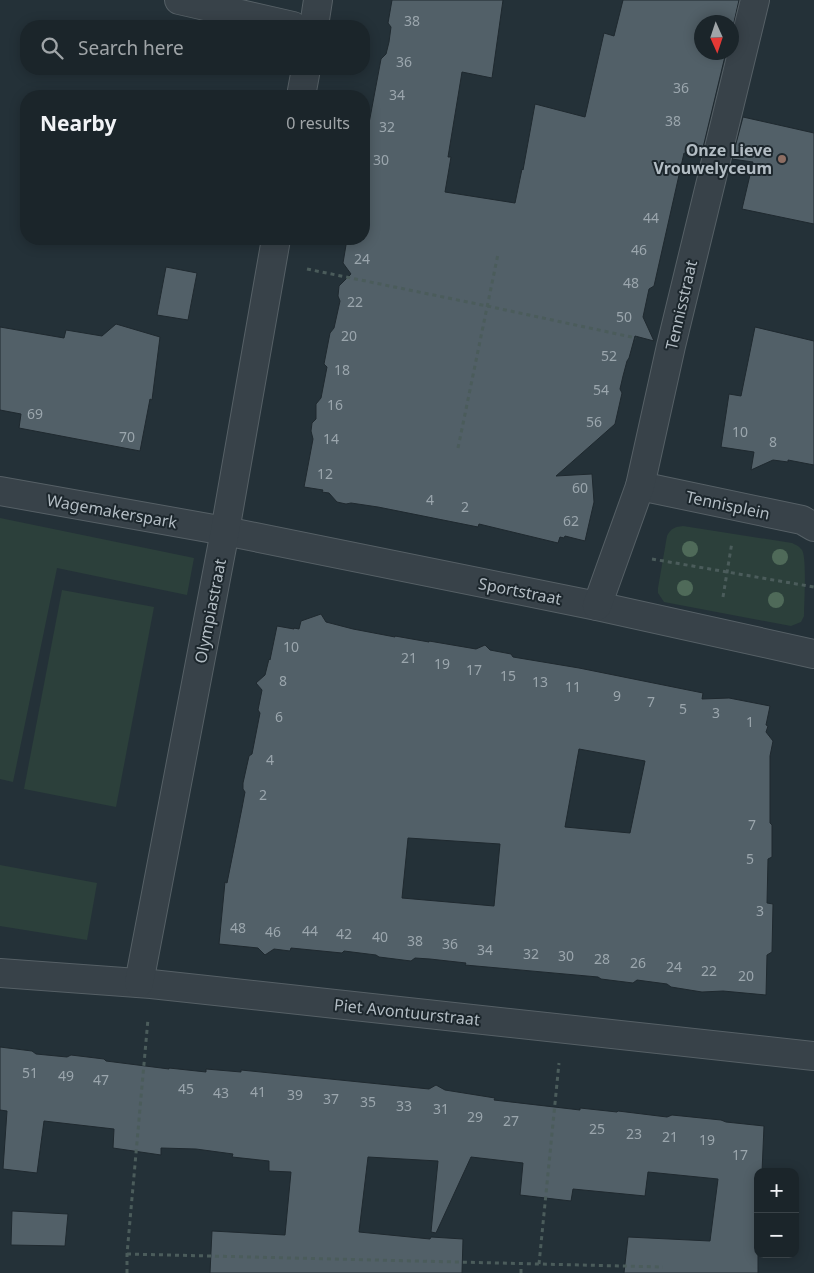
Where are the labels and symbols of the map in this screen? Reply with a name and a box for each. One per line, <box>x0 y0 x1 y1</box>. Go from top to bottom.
house number: 38 <box>404 11 420 30</box>
north arrow <box>694 15 739 60</box>
house number: 36 <box>396 52 412 71</box>
house number: 36 <box>673 78 689 97</box>
house number: 34 <box>389 85 405 104</box>
house number: 38 <box>665 111 681 130</box>
house number: 32 <box>379 117 395 136</box>
place label: Onze Lieve Vrouwelyceum <box>654 139 772 179</box>
house number: 30 <box>373 150 389 169</box>
marker: Onze Lieve Vrouwelyceum <box>776 153 788 165</box>
house number: 44 <box>643 208 659 227</box>
house number: 46 <box>631 240 647 259</box>
house number: 24 <box>354 249 370 268</box>
street label: Tennisstraat <box>660 258 702 352</box>
house number: 48 <box>623 273 639 292</box>
house number: 22 <box>347 292 363 311</box>
house number: 50 <box>616 307 632 326</box>
house number: 20 <box>341 326 357 345</box>
house number: 52 <box>601 346 617 365</box>
house number: 18 <box>334 360 350 379</box>
house number: 54 <box>593 380 609 399</box>
house number: 16 <box>327 395 343 414</box>
house number: 69 <box>27 404 43 423</box>
house number: 56 <box>586 412 602 431</box>
house number: 10 <box>732 422 748 441</box>
house number: 70 <box>119 427 135 446</box>
house number: 14 <box>323 429 339 448</box>
house number: 8 <box>769 432 777 451</box>
house number: 12 <box>317 464 333 483</box>
house number: 60 <box>572 478 588 497</box>
street label: Tennisplein <box>684 485 772 525</box>
street label: Wagemakerspark <box>45 489 179 533</box>
house number: 4 <box>426 490 434 509</box>
house number: 2 <box>461 497 469 516</box>
house number: 62 <box>563 511 579 530</box>
street label: Olympiastraat <box>189 557 231 665</box>
street label: Sportstraat <box>477 572 564 610</box>
house number: 10 <box>283 637 299 656</box>
house number: 21 <box>401 648 417 667</box>
house number: 19 <box>434 654 450 673</box>
house number: 17 <box>466 660 482 679</box>
house number: 15 <box>500 666 516 685</box>
house number: 8 <box>279 671 287 690</box>
house number: 13 <box>532 672 548 691</box>
house number: 11 <box>565 677 581 696</box>
house number: 9 <box>613 686 621 705</box>
house number: 7 <box>647 692 655 711</box>
house number: 5 <box>679 699 687 718</box>
house number: 3 <box>712 703 720 722</box>
house number: 6 <box>275 707 283 726</box>
house number: 1 <box>746 712 754 731</box>
house number: 4 <box>266 750 274 769</box>
house number: 2 <box>259 785 267 804</box>
house number: 7 <box>748 815 756 834</box>
house number: 5 <box>746 849 754 868</box>
house number: 3 <box>756 901 764 920</box>
house number: 48 <box>230 918 246 937</box>
house number: 44 <box>302 921 318 940</box>
house number: 46 <box>265 922 281 941</box>
house number: 42 <box>336 924 352 943</box>
house number: 40 <box>372 927 388 946</box>
house number: 38 <box>407 931 423 950</box>
house number: 36 <box>442 934 458 953</box>
house number: 34 <box>477 940 493 959</box>
house number: 32 <box>523 944 539 963</box>
house number: 30 <box>558 946 574 965</box>
house number: 28 <box>594 949 610 968</box>
house number: 26 <box>630 953 646 972</box>
house number: 24 <box>666 957 682 976</box>
house number: 22 <box>701 961 717 980</box>
house number: 20 <box>738 966 754 985</box>
street label: Piet Avontuurstraat <box>333 993 481 1031</box>
house number: 51 <box>22 1063 38 1082</box>
house number: 49 <box>58 1066 74 1085</box>
house number: 47 <box>93 1070 109 1089</box>
house number: 45 <box>178 1079 194 1098</box>
house number: 41 <box>250 1082 266 1101</box>
house number: 43 <box>213 1083 229 1102</box>
house number: 39 <box>287 1085 303 1104</box>
house number: 37 <box>323 1089 339 1108</box>
house number: 35 <box>360 1092 376 1111</box>
house number: 33 <box>396 1096 412 1115</box>
house number: 31 <box>433 1099 449 1118</box>
house number: 29 <box>467 1107 483 1126</box>
house number: 27 <box>503 1111 519 1130</box>
house number: 25 <box>589 1119 605 1138</box>
house number: 23 <box>626 1124 642 1143</box>
house number: 21 <box>662 1127 678 1146</box>
house number: 19 <box>699 1130 715 1149</box>
house number: 17 <box>732 1145 748 1164</box>

